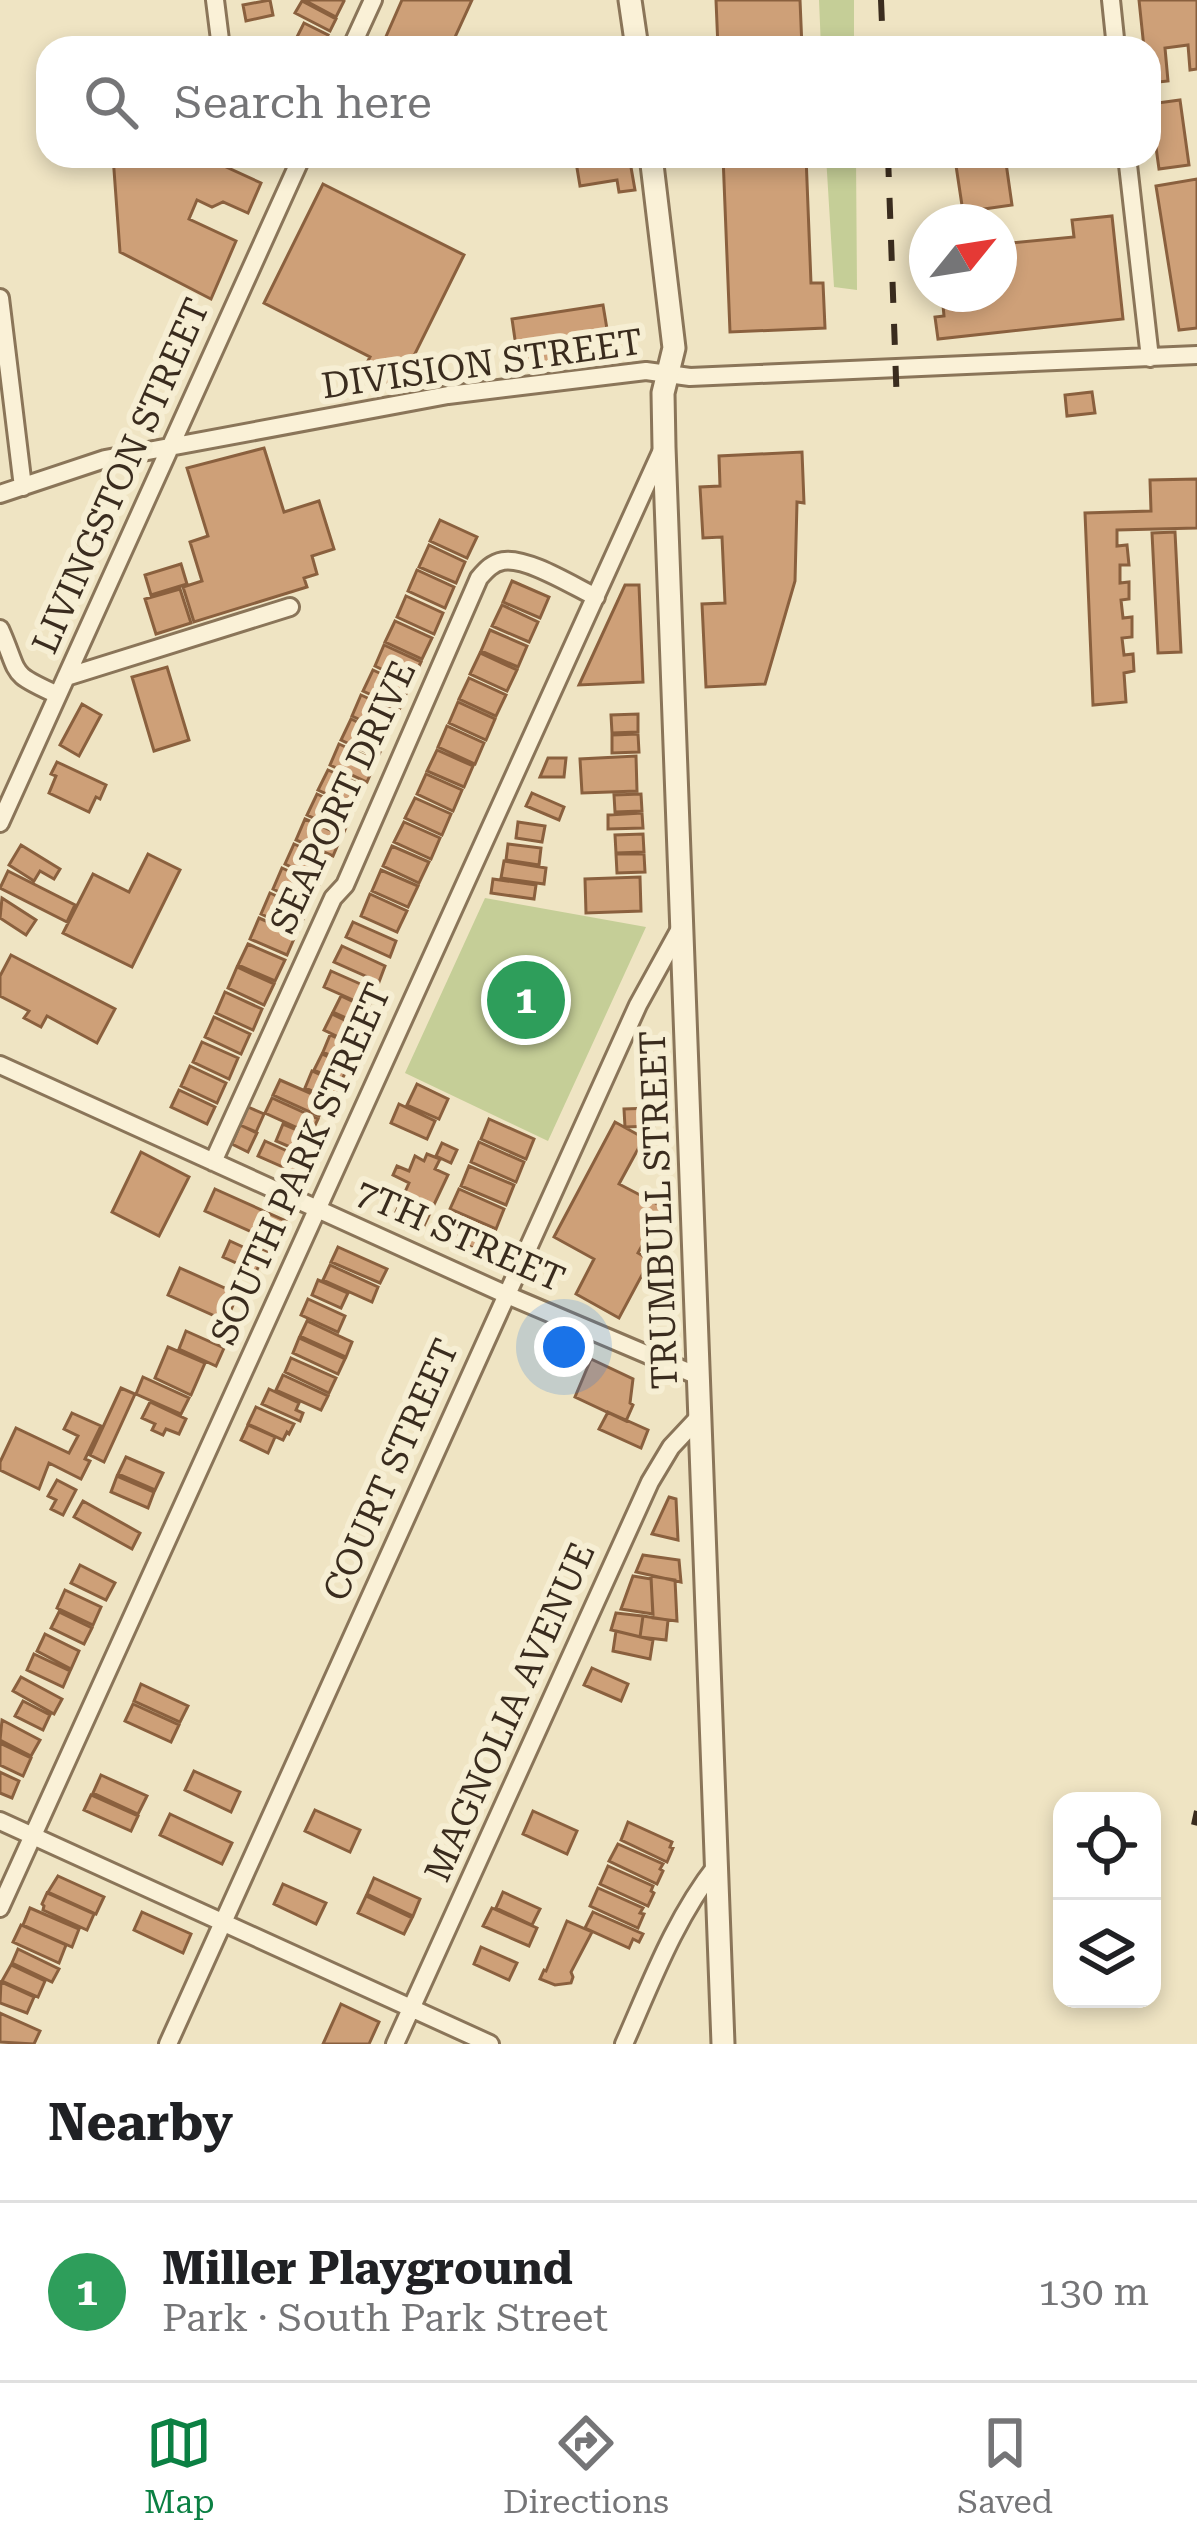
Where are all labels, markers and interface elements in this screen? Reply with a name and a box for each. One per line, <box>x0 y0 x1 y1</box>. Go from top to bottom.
search box <box>36 36 1161 168</box>
icon: search <box>78 69 144 135</box>
text: Search here <box>174 76 432 129</box>
north arrow <box>909 204 1017 312</box>
street label: LIVINGSTON STREET <box>24 292 218 660</box>
street label: DIVISION STREET <box>319 321 645 407</box>
street label: SEAPORT DRIVE <box>262 654 424 940</box>
pin: 1 <box>487 955 565 1045</box>
street label: SOUTH PARK STREET <box>202 977 400 1351</box>
street label: TRUMBULL STREET <box>632 1030 686 1390</box>
street label: 7TH STREET <box>349 1171 571 1301</box>
your location <box>534 1317 594 1377</box>
street label: COURT STREET <box>315 1333 467 1607</box>
street label: MAGNOLIA AVENUE <box>416 1536 604 1888</box>
map controls <box>1053 1792 1161 2008</box>
button: locate <box>1053 1792 1161 1900</box>
button: layers <box>1053 1900 1161 2008</box>
text: Nearby <box>48 2093 233 2152</box>
text: Miller Playground <box>162 2242 573 2295</box>
text: 1 <box>76 2269 98 2315</box>
text: 130 m <box>1038 2269 1149 2315</box>
text: Park · South Park Street <box>162 2295 608 2341</box>
tab: Map <box>144 2410 215 2521</box>
tab: Directions <box>503 2410 669 2521</box>
tab: Saved <box>957 2410 1053 2521</box>

